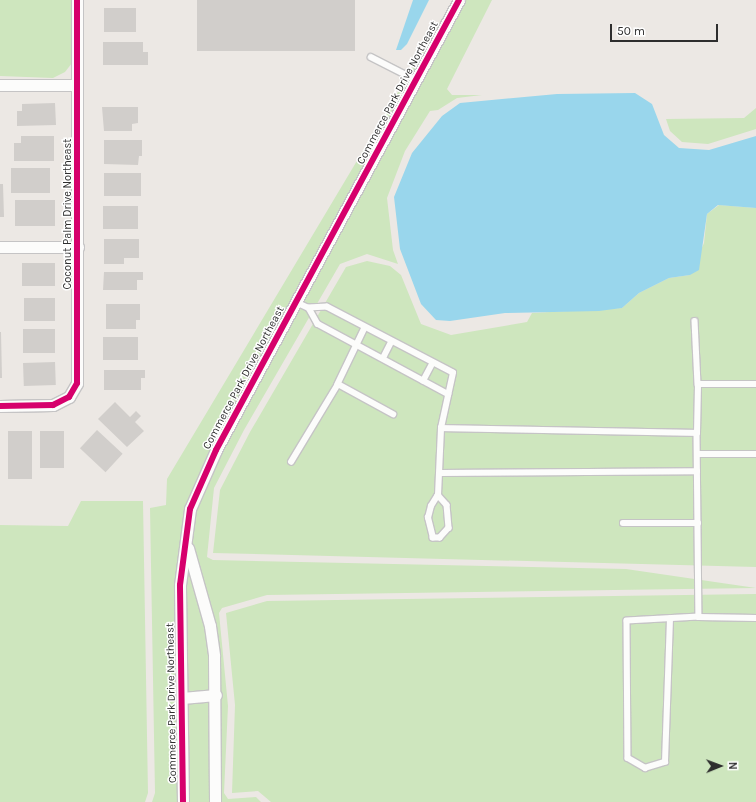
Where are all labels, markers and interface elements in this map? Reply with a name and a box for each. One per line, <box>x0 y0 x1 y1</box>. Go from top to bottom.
scale bar <box>612 16 720 42</box>
street label: Commerce Park Drive Northeast <box>355 19 441 167</box>
text: 50 m <box>617 24 645 38</box>
street label: Coconut Palm Drive Northeast <box>61 139 75 289</box>
street label: Commerce Park Drive Northeast <box>201 304 287 452</box>
street label: Commerce Park Drive Northeast <box>164 623 180 783</box>
north arrow <box>700 746 740 786</box>
text: N <box>726 762 739 770</box>

